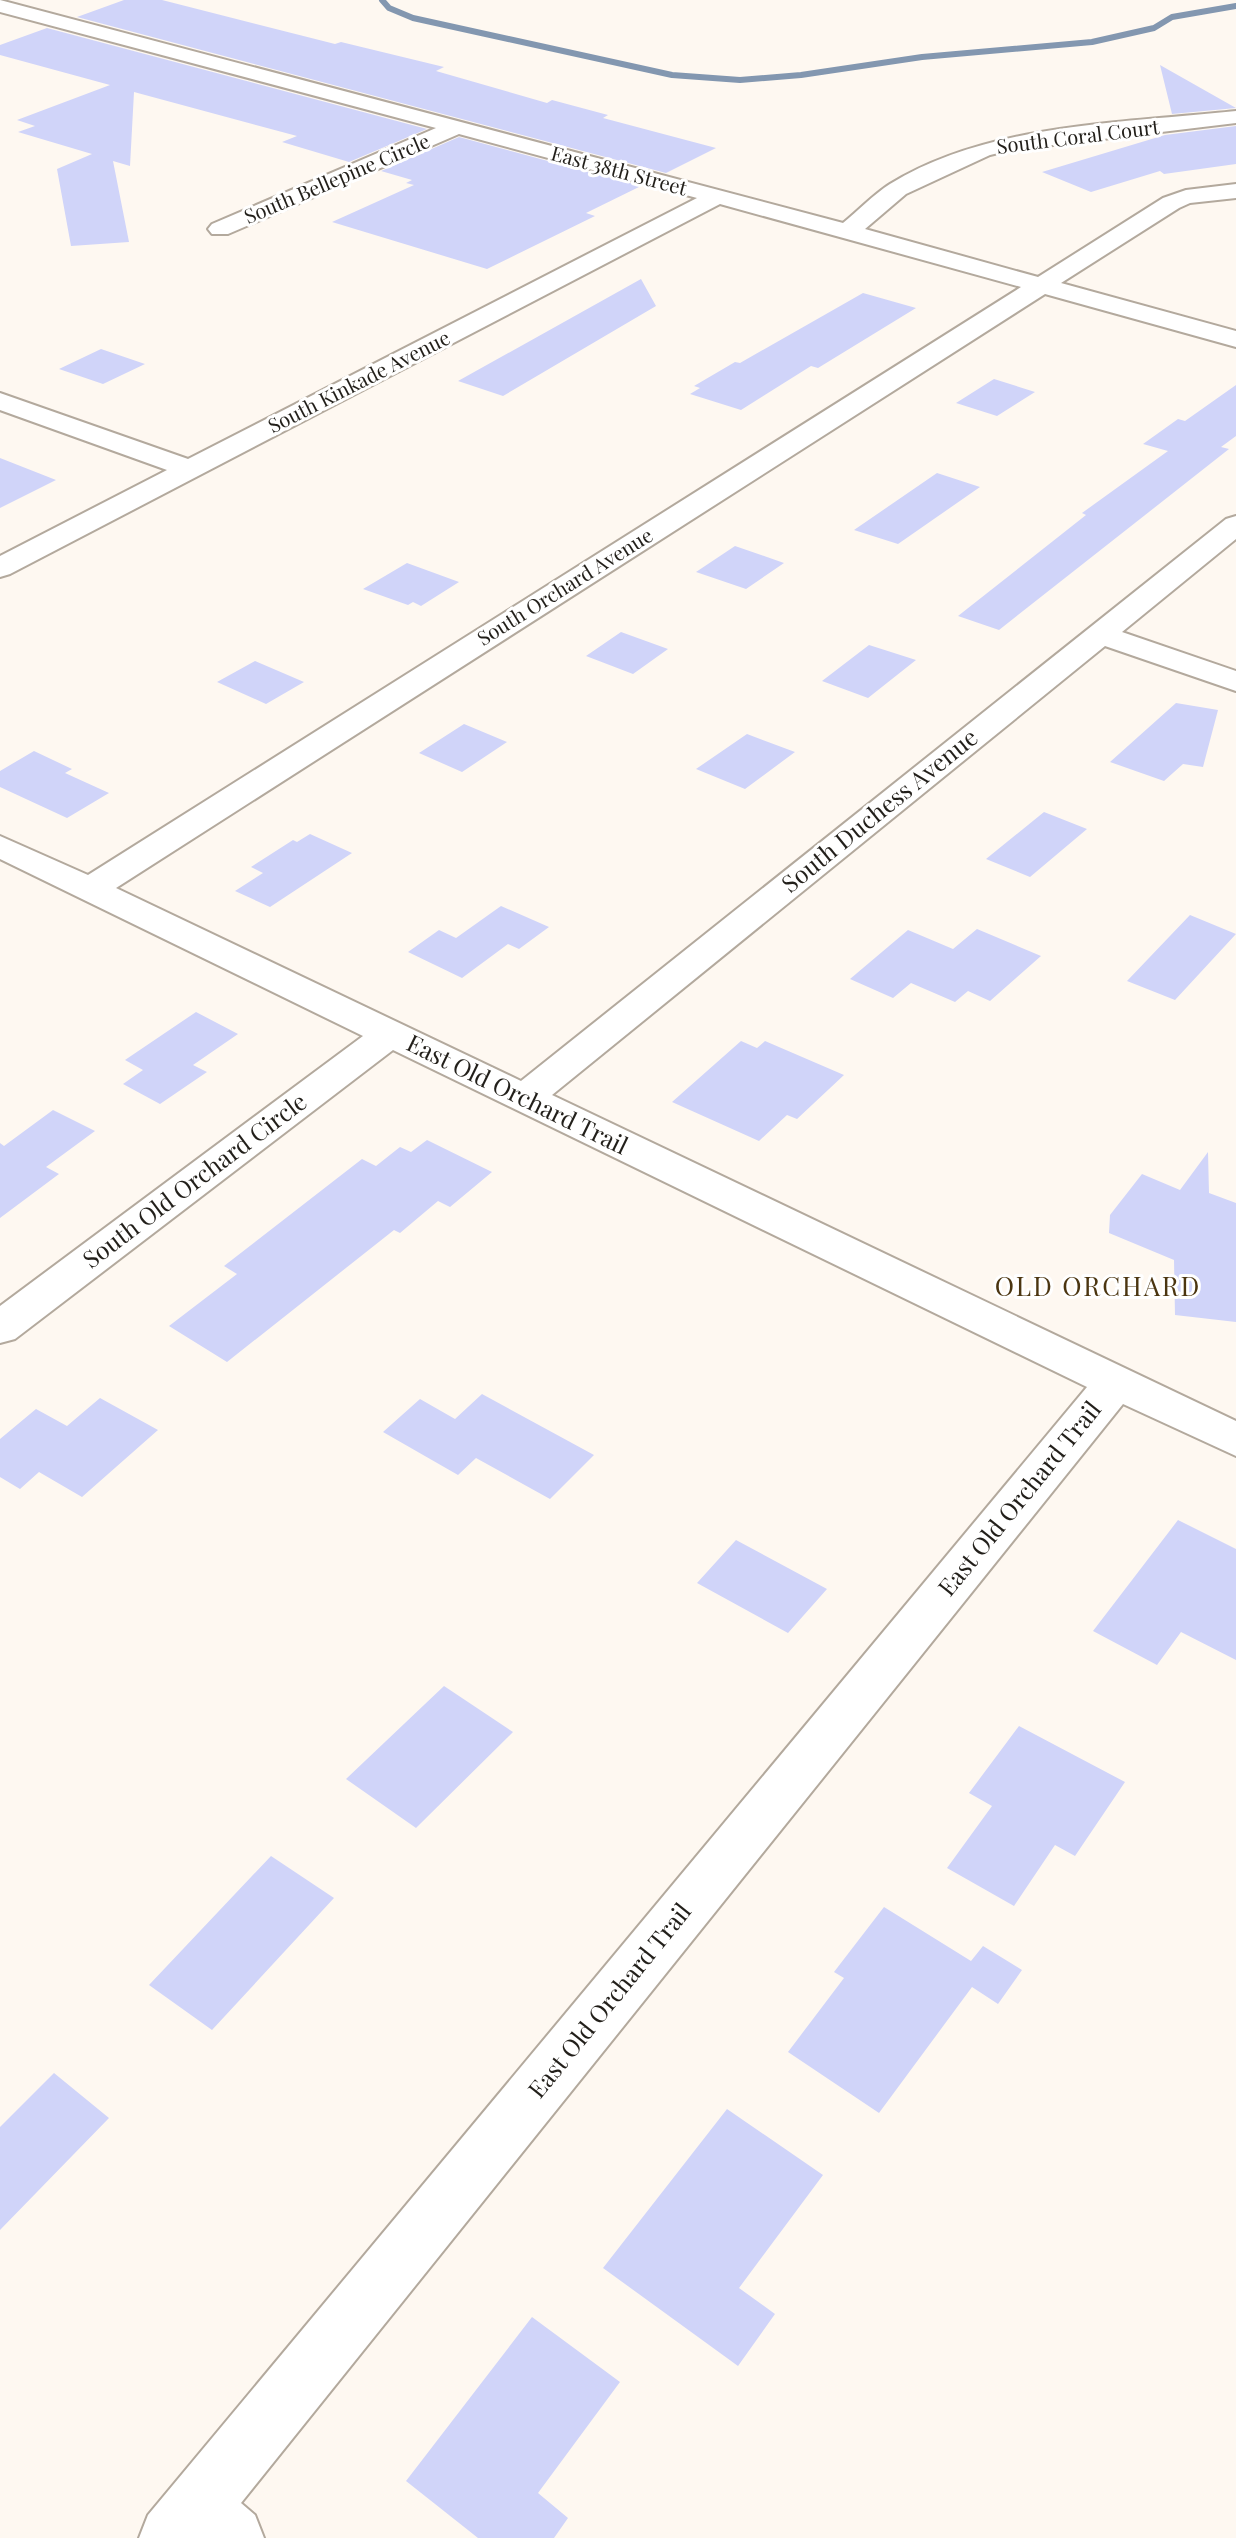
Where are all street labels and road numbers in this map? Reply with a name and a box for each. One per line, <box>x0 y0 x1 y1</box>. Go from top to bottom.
street label: South Coral Court <box>995 112 1162 159</box>
street label: South Bellepine Circle <box>239 126 433 229</box>
street label: East 38th Street <box>548 138 691 201</box>
street label: South Kinkade Avenue <box>263 323 454 438</box>
street label: South Orchard Avenue <box>471 521 657 651</box>
street label: South Duchess Avenue <box>774 720 983 899</box>
street label: East Old Orchard Trail <box>402 1026 634 1161</box>
street label: South Old Orchard Circle <box>75 1085 312 1274</box>
street label: East Old Orchard Trail <box>930 1393 1107 1602</box>
street label: East Old Orchard Trail <box>520 1895 697 2104</box>

